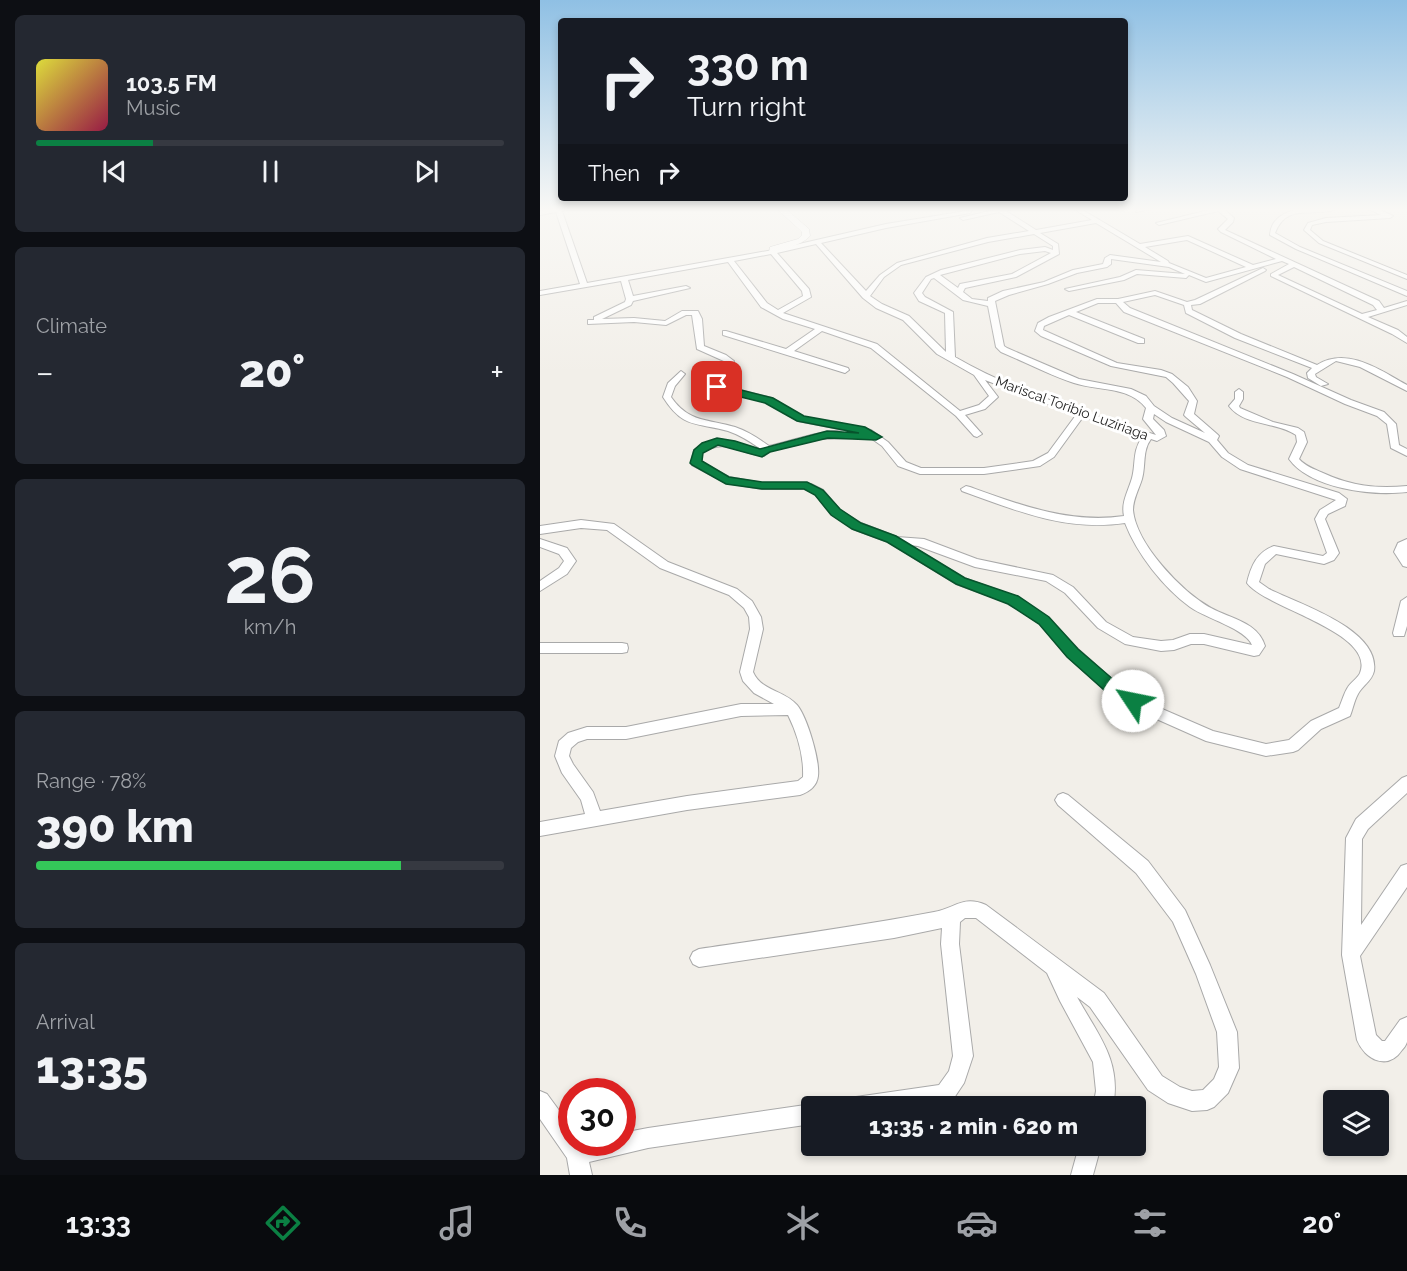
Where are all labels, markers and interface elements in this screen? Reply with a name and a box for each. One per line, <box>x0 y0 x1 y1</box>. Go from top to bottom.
text: 330 m <box>687 41 809 90</box>
icon: right <box>588 42 666 120</box>
text: 103.5 FM <box>126 70 217 96</box>
text: Turn right <box>687 91 806 122</box>
text: Music <box>126 96 180 120</box>
icon: previous <box>98 155 131 188</box>
icon: pause <box>254 155 287 188</box>
icon: next <box>410 155 443 188</box>
icon: right <box>652 156 685 189</box>
text: Then <box>588 160 640 186</box>
text: Climate <box>36 314 107 338</box>
text: 20° <box>239 345 305 398</box>
text: − <box>36 353 54 392</box>
text: + <box>490 353 504 392</box>
pin <box>691 361 742 412</box>
icon: arrive <box>700 370 733 403</box>
street label: Mariscal Toribio Luziriaga <box>993 373 1151 443</box>
text: 26 <box>224 530 316 621</box>
text: km/h <box>244 615 296 639</box>
position arrow <box>1101 669 1165 733</box>
text: Range · 78% <box>36 769 146 793</box>
text: 390 km <box>36 800 194 853</box>
text: Arrival <box>36 1010 95 1034</box>
text: 13:35 <box>36 1041 148 1094</box>
speed limit sign: 30 <box>558 1078 636 1156</box>
map controls <box>1323 1090 1389 1156</box>
button: layers <box>1323 1090 1389 1156</box>
text: 13:35 · 2 min · 620 m <box>869 1113 1078 1139</box>
icon: directions <box>262 1202 304 1244</box>
icon: music <box>436 1202 478 1244</box>
icon: phone <box>609 1202 651 1244</box>
icon: climate <box>782 1202 824 1244</box>
icon: car <box>956 1202 998 1244</box>
icon: filters <box>1129 1202 1171 1244</box>
text: 13:33 <box>66 1208 131 1239</box>
text: 20° <box>1302 1208 1341 1239</box>

